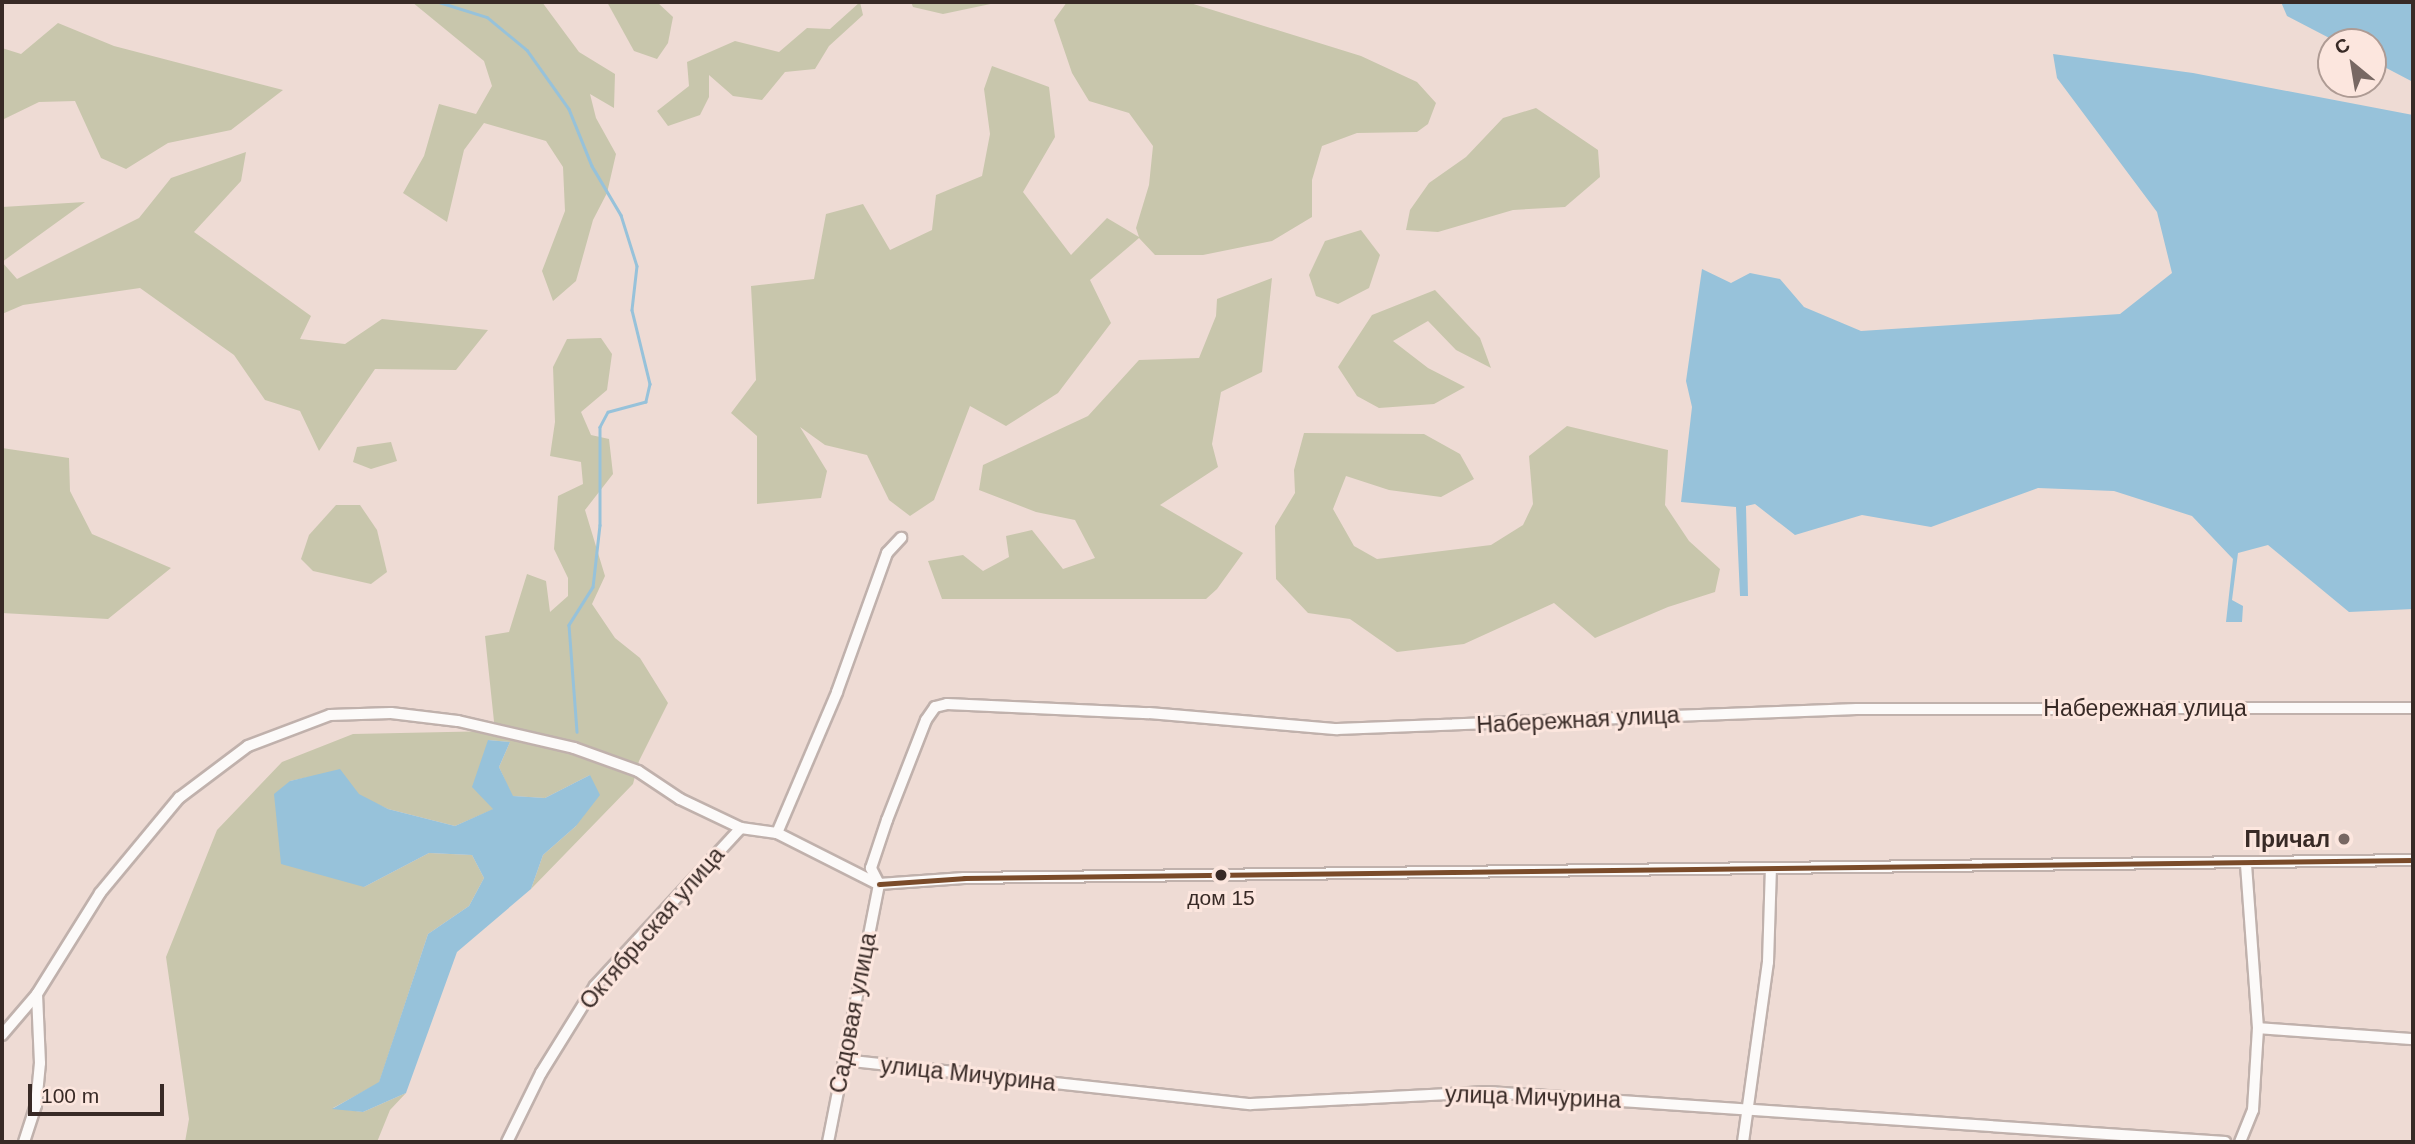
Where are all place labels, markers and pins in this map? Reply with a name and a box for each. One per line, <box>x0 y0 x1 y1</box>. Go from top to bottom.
place label: Причал <box>2245 825 2330 853</box>
marker: Причал <box>2336 831 2352 847</box>
marker: дом 15 <box>1214 868 1228 882</box>
place label: дом 15 <box>1187 885 1255 911</box>

